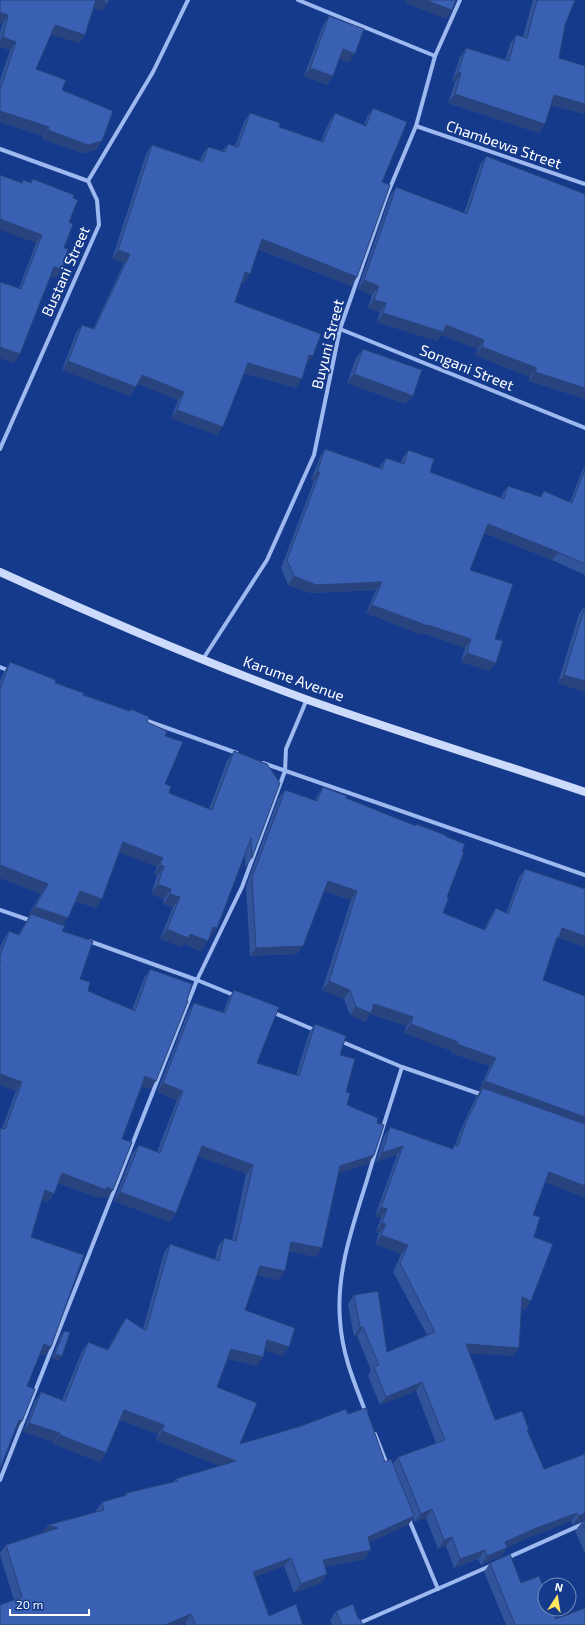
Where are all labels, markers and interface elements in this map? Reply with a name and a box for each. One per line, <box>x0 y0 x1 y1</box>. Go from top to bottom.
street label: Chambewa Street <box>444 116 564 172</box>
street label: Bustani Street <box>37 223 93 319</box>
street label: Buyuni Street <box>307 297 347 391</box>
street label: Songani Street <box>417 340 517 394</box>
street label: Karume Avenue <box>241 651 347 705</box>
north arrow <box>537 1577 577 1617</box>
text: N <box>554 1580 564 1594</box>
scale bar <box>10 1591 89 1617</box>
text: 20 m <box>16 1597 43 1611</box>

